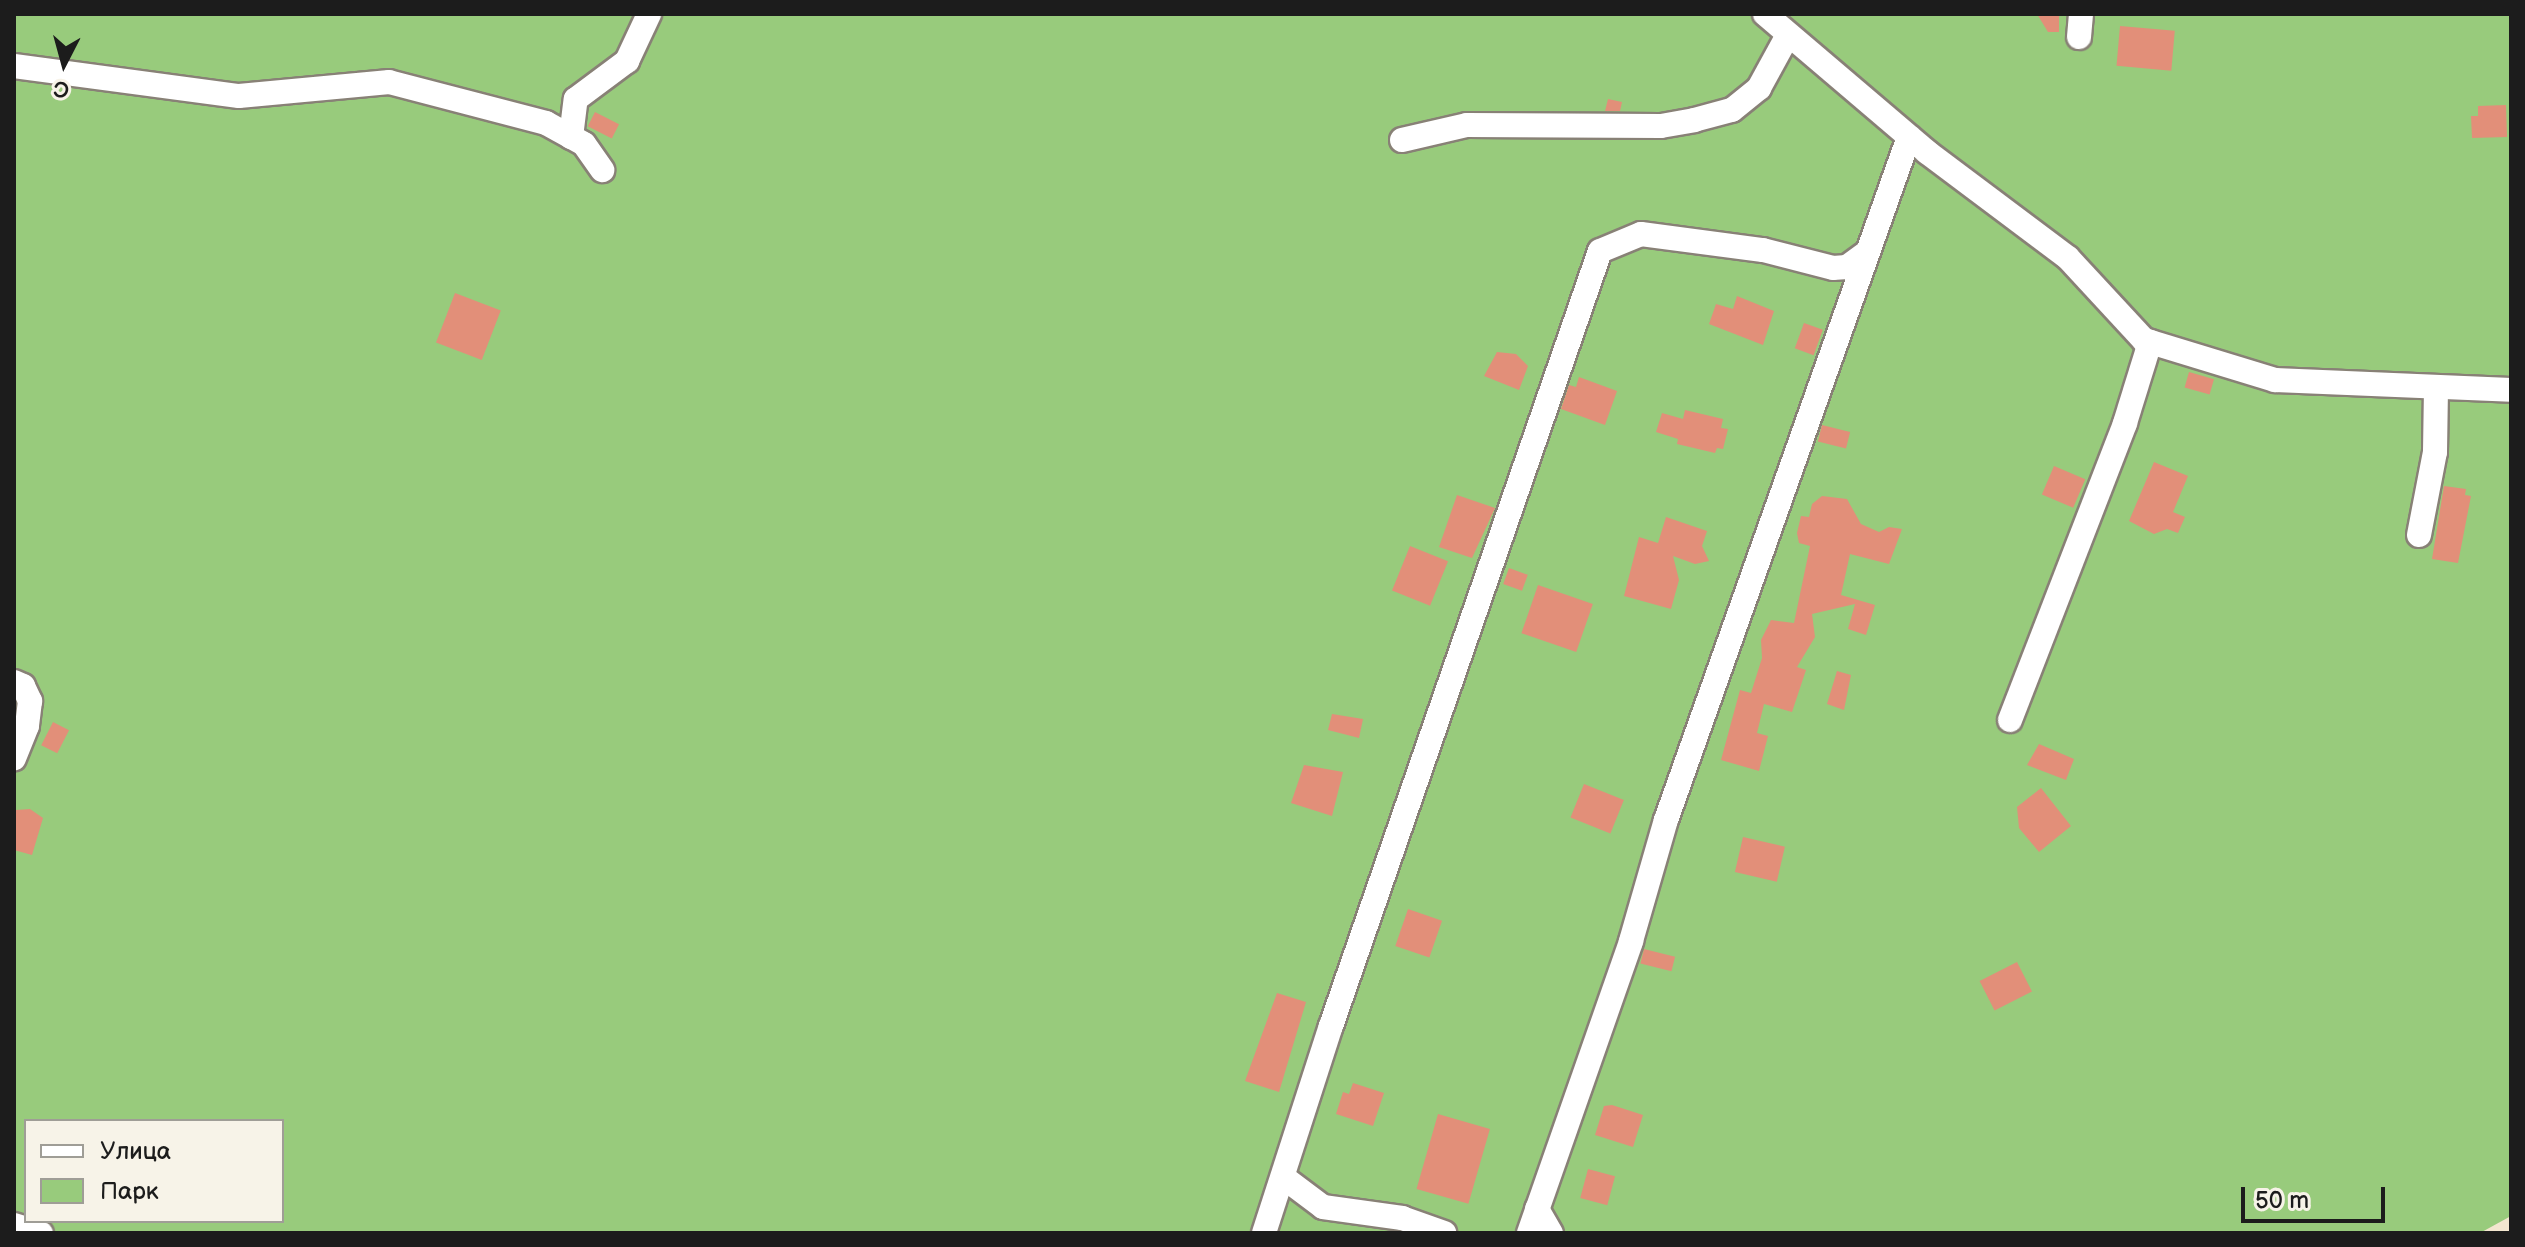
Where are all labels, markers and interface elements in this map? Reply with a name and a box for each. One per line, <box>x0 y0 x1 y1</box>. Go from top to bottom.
north arrow <box>24 24 104 104</box>
text: С <box>52 74 70 103</box>
legend <box>24 1119 284 1223</box>
text: Улица <box>100 1137 171 1166</box>
scale bar <box>2245 1171 2389 1221</box>
text: Парк <box>100 1177 158 1206</box>
text: 50 m <box>2255 1186 2309 1215</box>

